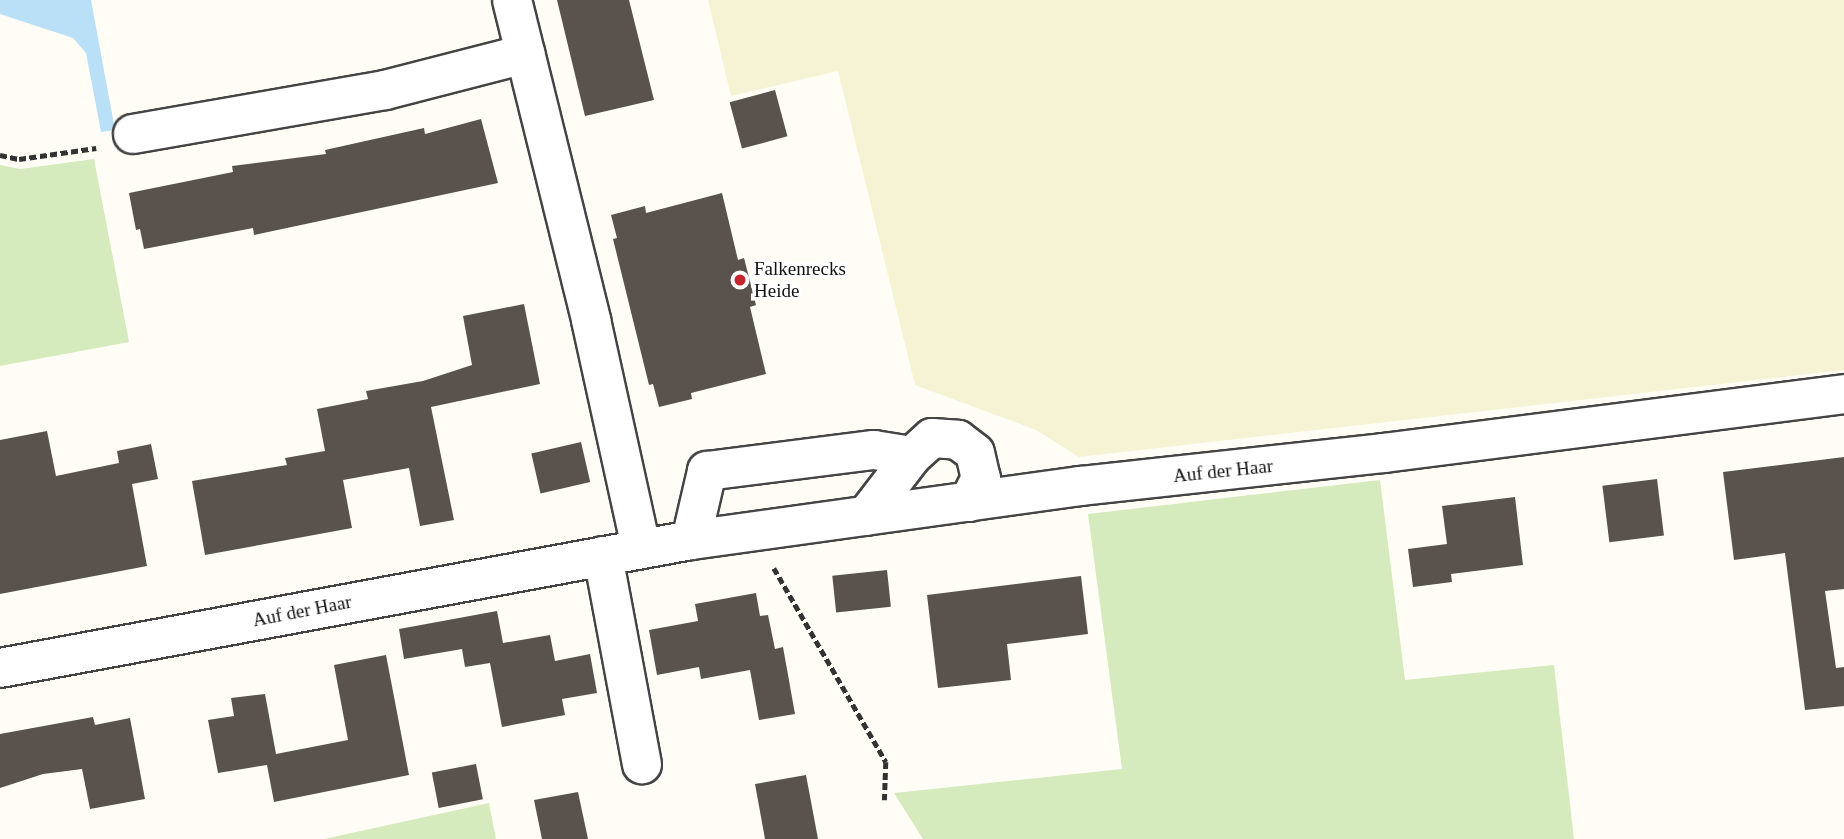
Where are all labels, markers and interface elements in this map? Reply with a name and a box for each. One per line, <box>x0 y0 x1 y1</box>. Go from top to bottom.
place label: Falkenrecks Heide <box>754 258 846 302</box>
marker: Falkenrecks Heide <box>732 272 748 288</box>
street label: Auf der Haar <box>1172 454 1274 488</box>
street label: Auf der Haar <box>251 590 353 632</box>

